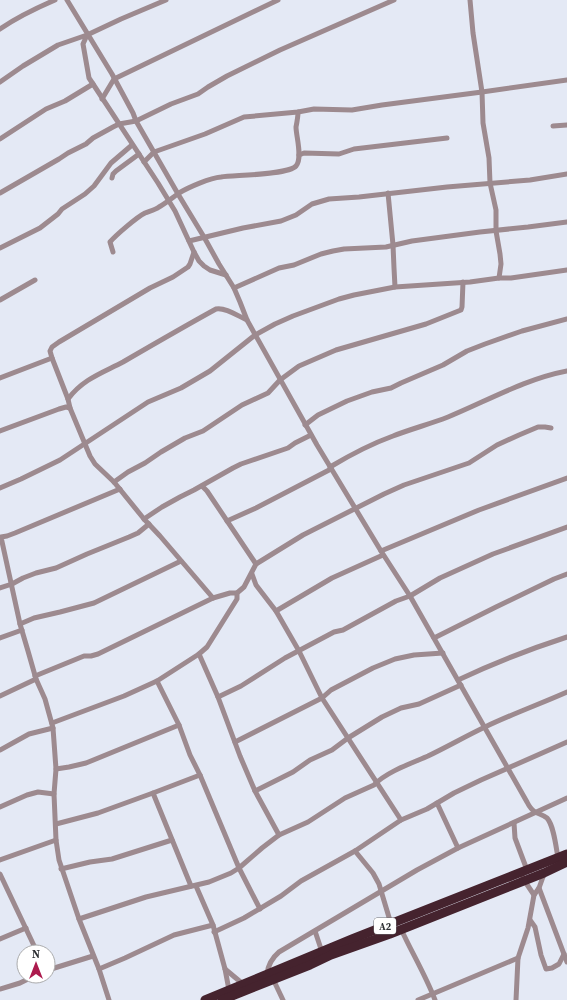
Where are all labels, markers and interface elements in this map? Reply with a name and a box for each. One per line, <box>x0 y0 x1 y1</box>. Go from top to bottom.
road number: A2 <box>374 918 396 934</box>
north arrow <box>16 944 56 984</box>
text: N <box>32 947 40 962</box>

